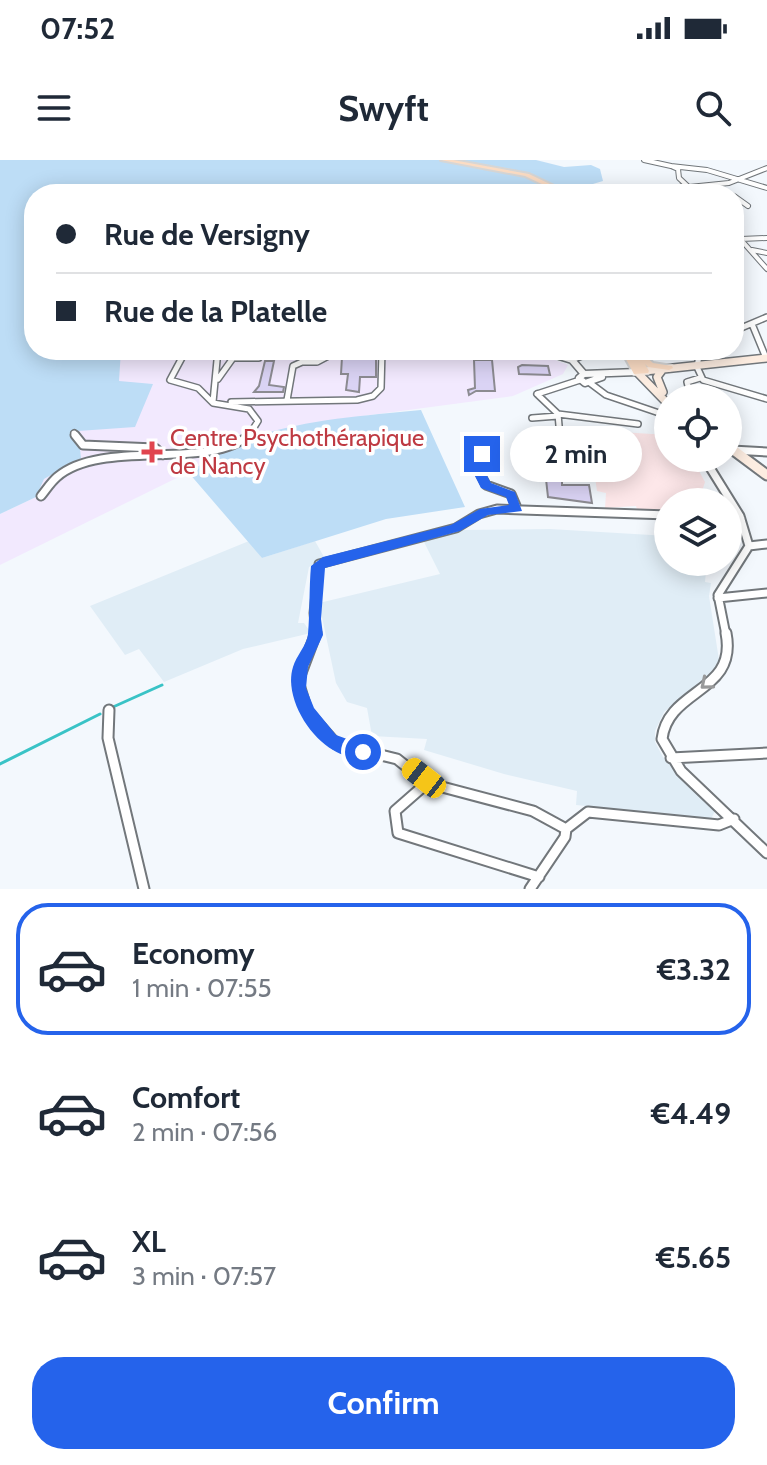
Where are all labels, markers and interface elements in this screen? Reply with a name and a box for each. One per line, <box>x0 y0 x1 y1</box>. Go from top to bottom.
text: 07:52 <box>40 10 115 47</box>
icon: menu <box>32 86 76 130</box>
text: Swyft <box>338 86 429 130</box>
icon: search <box>691 86 735 130</box>
text: Rue de Versigny <box>104 216 310 253</box>
text: Rue de la Platelle <box>104 293 327 330</box>
map controls <box>654 384 742 576</box>
button: locate <box>654 384 742 472</box>
place label: Centre Psychothérapique de Nancy <box>170 423 424 480</box>
callout: 2 min <box>510 426 642 482</box>
route end <box>464 436 500 472</box>
text: 2 min <box>545 438 607 470</box>
marker: Centre Psychothérapique de Nancy <box>141 441 163 463</box>
button: layers <box>654 488 742 576</box>
one-way arrow <box>701 674 715 689</box>
route start <box>345 734 381 770</box>
car <box>398 754 450 802</box>
icon: car <box>36 933 108 1005</box>
text: Economy <box>132 935 255 972</box>
text: €3.32 <box>657 951 731 988</box>
text: 1 min · 07:55 <box>132 972 272 1004</box>
icon: car <box>36 1077 108 1149</box>
text: Comfort <box>132 1079 240 1116</box>
text: €4.49 <box>651 1095 731 1132</box>
text: 2 min · 07:56 <box>132 1116 277 1148</box>
icon: car <box>36 1221 108 1293</box>
text: XL <box>132 1223 166 1260</box>
text: €5.65 <box>656 1239 731 1276</box>
text: 3 min · 07:57 <box>132 1260 276 1292</box>
button: Confirm <box>32 1357 735 1449</box>

